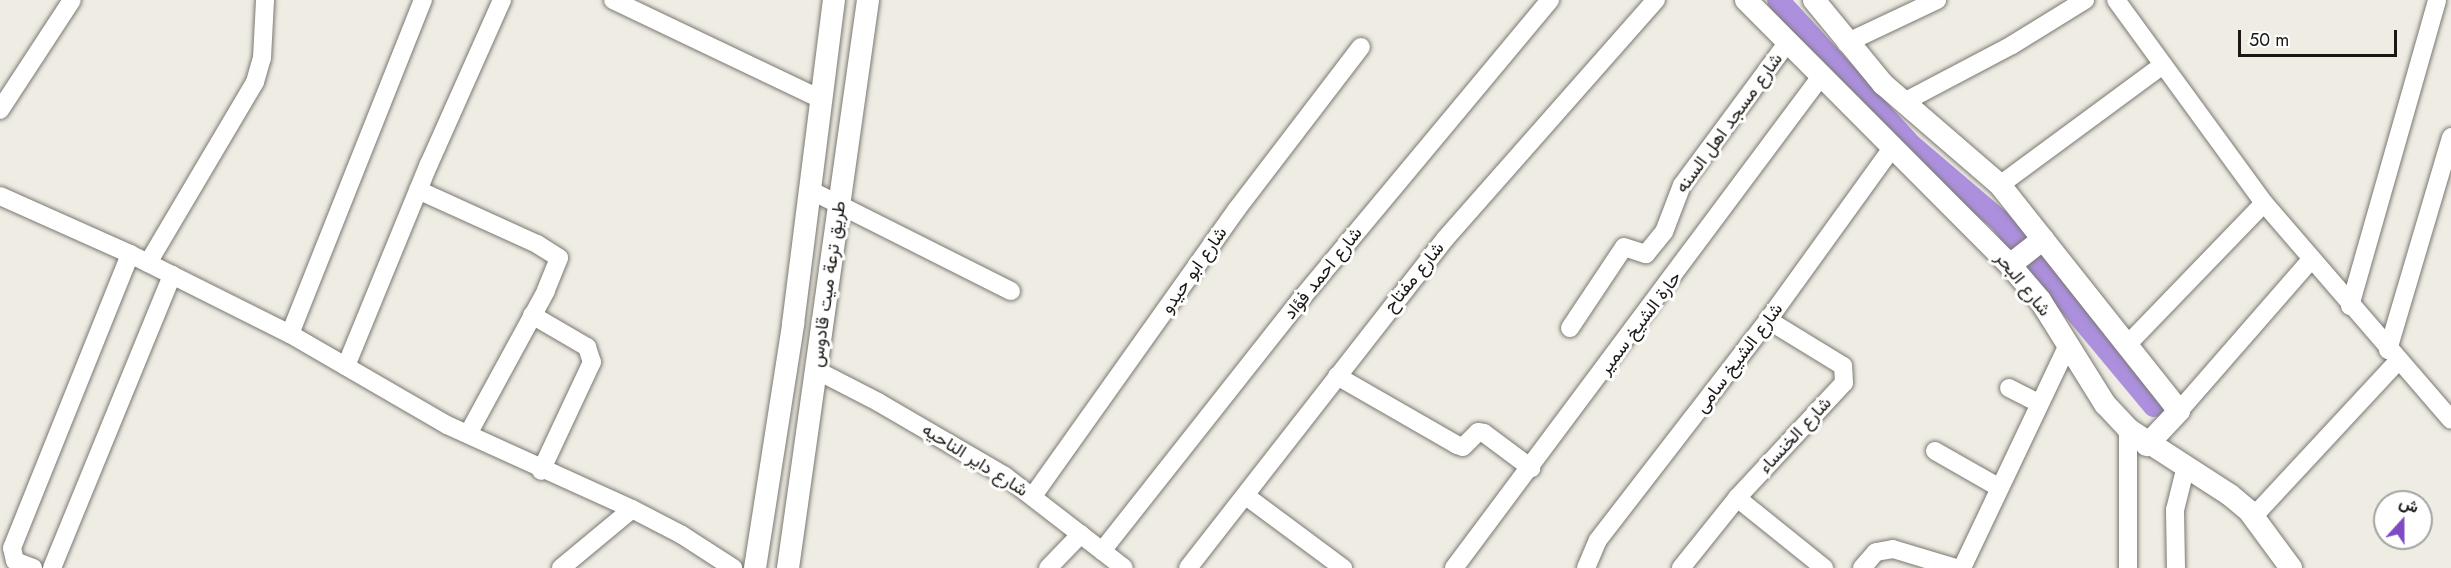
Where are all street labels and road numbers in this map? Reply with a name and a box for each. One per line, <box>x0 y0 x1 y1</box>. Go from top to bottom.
street label: شارع مسجد اهل السنه <box>1671 49 1787 197</box>
street label: طريق ترعة ميت قادوس <box>806 199 850 369</box>
street label: شارع ابو حيدو <box>1156 223 1232 317</box>
street label: شارع احمد فؤاد <box>1279 223 1367 323</box>
street label: شارع مفتاح <box>1379 238 1449 316</box>
street label: شارع البحر <box>1991 248 2055 320</box>
street label: حارة الشيخ سمير <box>1594 267 1686 379</box>
street label: شارع الشيخ سامى <box>1691 299 1787 417</box>
street label: شارع الخنساء <box>1754 392 1836 478</box>
street label: شارع داير الناحيه <box>918 419 1032 501</box>

